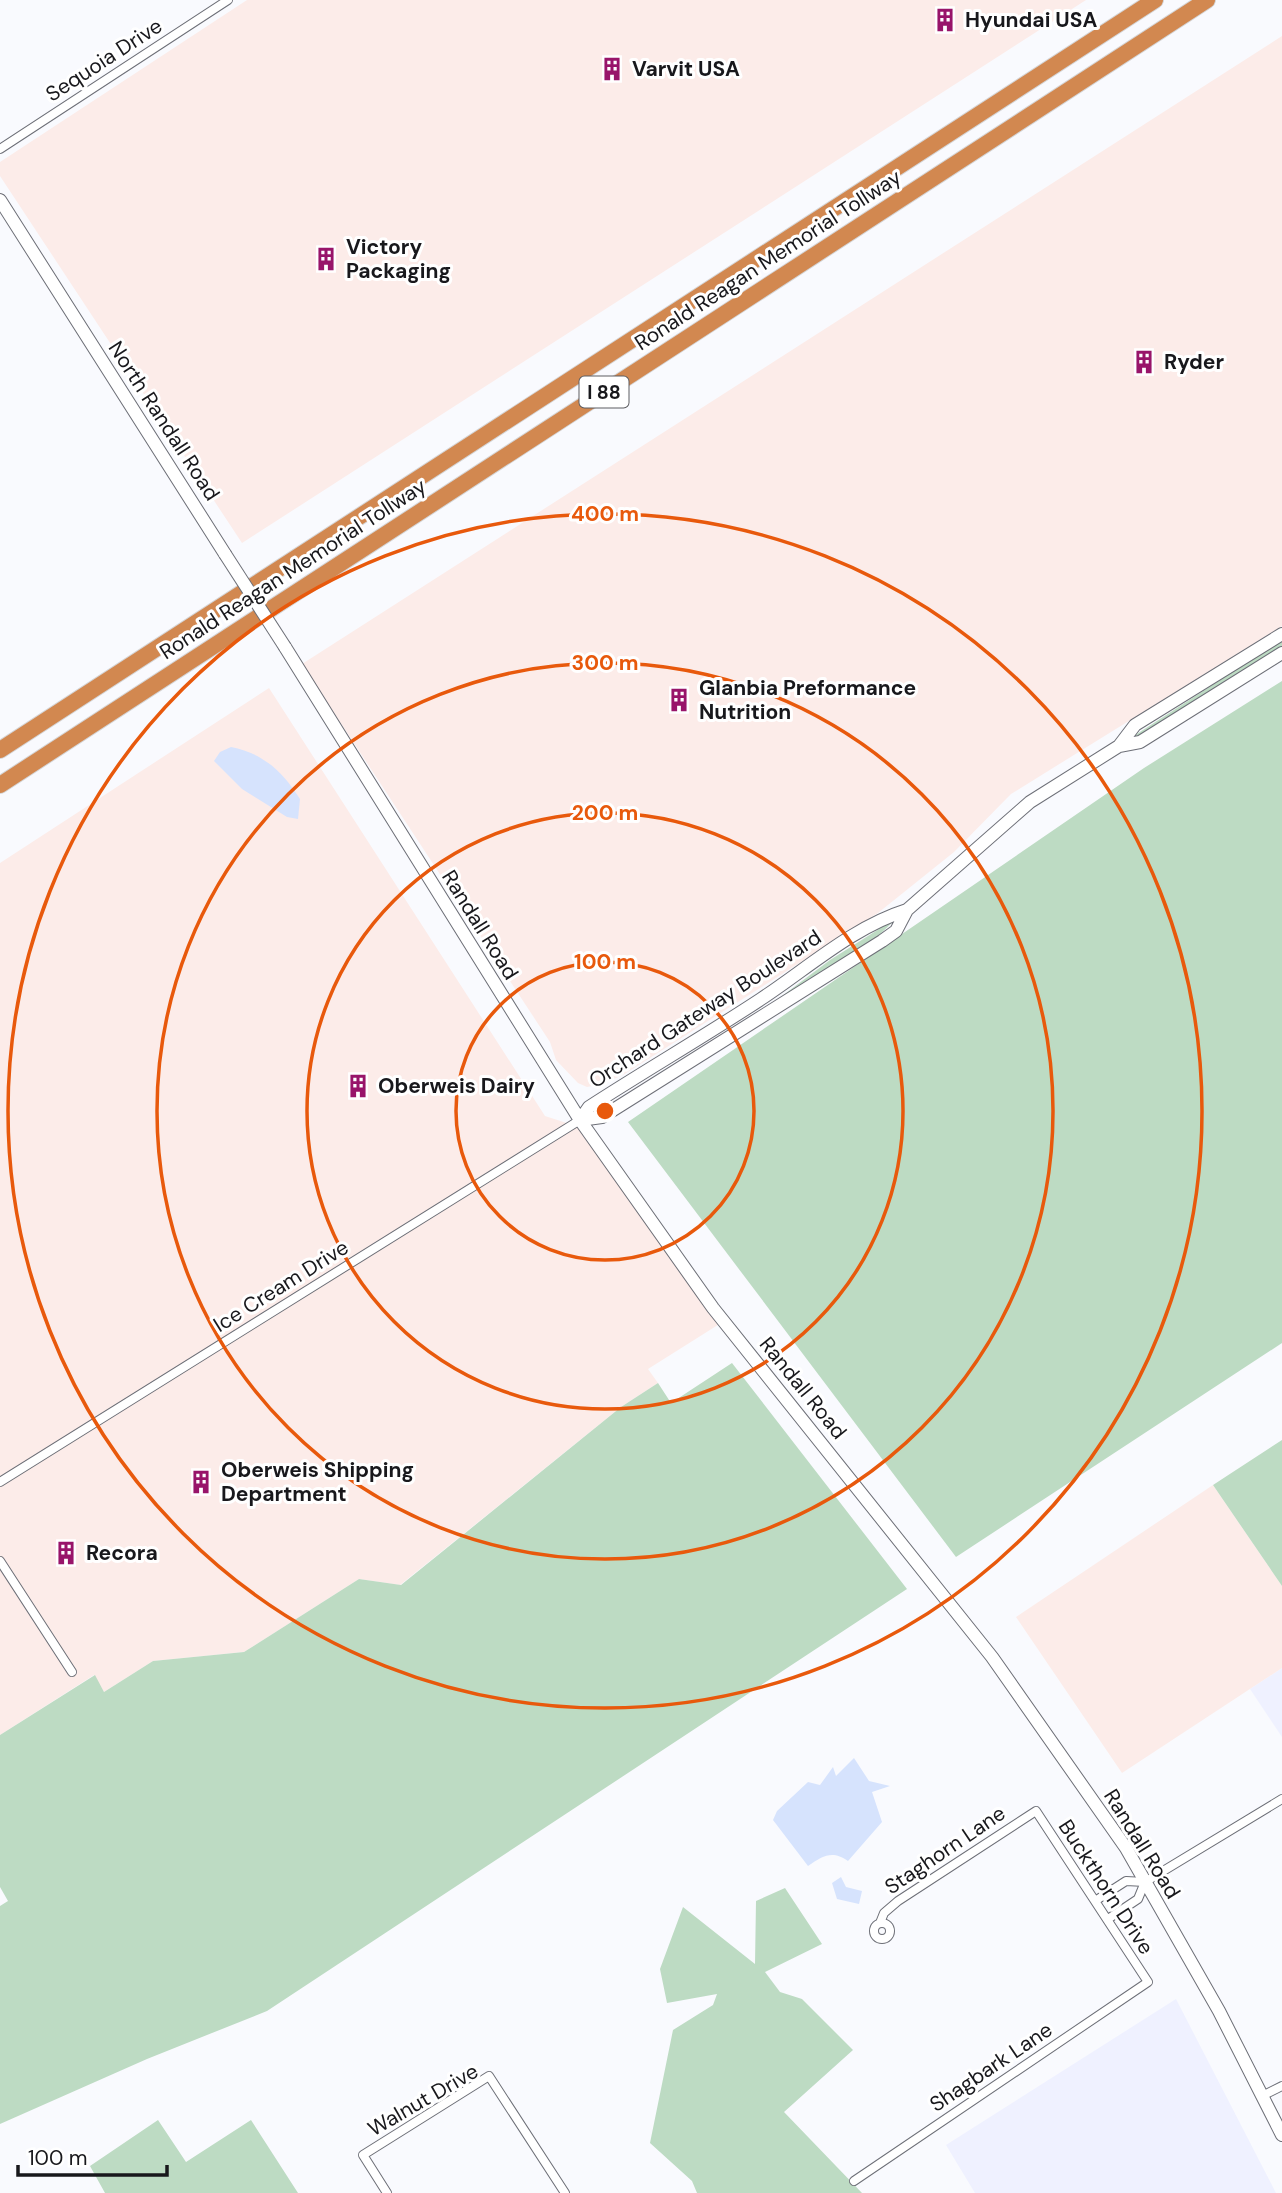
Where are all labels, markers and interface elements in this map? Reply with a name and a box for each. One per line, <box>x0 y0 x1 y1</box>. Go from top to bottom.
building icon: Hyundai USA <box>931 6 959 34</box>
place label: Hyundai USA <box>965 6 1097 34</box>
street label: Sequoia Drive <box>40 12 168 108</box>
building icon: Varvit USA <box>598 55 626 83</box>
place label: Varvit USA <box>632 55 740 83</box>
street label: Ronald Reagan Memorial Tollway <box>629 163 907 357</box>
place label: Victory Packaging <box>346 233 451 285</box>
building icon: Victory Packaging <box>312 245 340 273</box>
street label: North Randall Road <box>102 336 226 506</box>
building icon: Ryder <box>1130 348 1158 376</box>
place label: Ryder <box>1164 348 1224 376</box>
road number: I 88 <box>580 376 628 408</box>
street label: Ronald Reagan Memorial Tollway <box>154 472 432 666</box>
text: 400 m <box>571 500 639 528</box>
text: 300 m <box>572 649 638 677</box>
place label: Glanbia Preformance Nutrition <box>699 674 916 726</box>
building icon: Glanbia Preformance Nutrition <box>665 686 693 714</box>
text: 200 m <box>572 799 638 827</box>
street label: Randall Road <box>435 865 525 985</box>
street label: Orchard Gateway Boulevard <box>583 923 827 1095</box>
text: 100 m <box>574 948 636 976</box>
building icon: Oberweis Dairy <box>344 1072 372 1100</box>
place label: Oberweis Dairy <box>378 1072 535 1100</box>
centre of rings <box>593 1099 617 1123</box>
street label: Ice Cream Drive <box>208 1233 354 1339</box>
street label: Randall Road <box>753 1331 853 1445</box>
place label: Oberweis Shipping Department <box>221 1456 414 1508</box>
building icon: Oberweis Shipping Department <box>187 1468 215 1496</box>
building icon: Recora <box>52 1539 80 1567</box>
place label: Recora <box>86 1539 158 1567</box>
street label: Randall Road <box>1097 1784 1187 1904</box>
street label: Staghorn Lane <box>879 1799 1011 1901</box>
street label: Buckthorn Drive <box>1052 1814 1160 1960</box>
street label: Shagbark Lane <box>924 2016 1058 2118</box>
street label: Walnut Drive <box>363 2057 483 2143</box>
scale bar <box>18 2134 166 2178</box>
text: 100 m <box>28 2144 88 2172</box>

